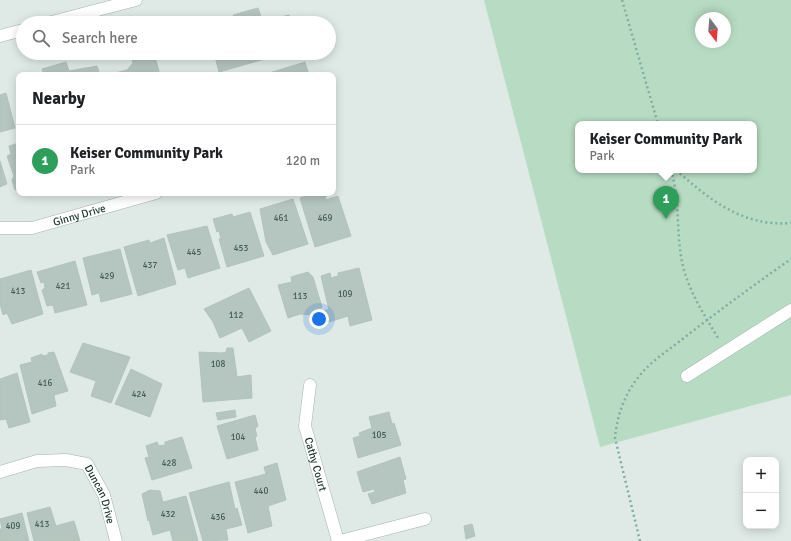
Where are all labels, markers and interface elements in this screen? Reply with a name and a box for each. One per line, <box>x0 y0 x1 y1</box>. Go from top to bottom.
north arrow <box>695 12 731 48</box>
search box <box>16 16 336 60</box>
icon: search <box>30 27 52 49</box>
text: Search here <box>62 29 138 47</box>
text: Nearby <box>32 88 85 109</box>
popup <box>575 121 757 173</box>
text: Keiser Community Park <box>590 130 742 148</box>
text: Keiser Community Park <box>70 144 223 162</box>
text: Park <box>590 148 615 164</box>
text: 1 <box>41 153 49 169</box>
text: 120 m <box>286 153 320 169</box>
text: Park <box>70 162 95 178</box>
pin: 1 <box>653 186 679 219</box>
street label: Ginny Drive <box>51 202 107 229</box>
house number: 461 <box>274 213 288 224</box>
house number: 469 <box>318 213 332 224</box>
house number: 453 <box>234 243 248 254</box>
house number: 445 <box>187 247 201 258</box>
house number: 437 <box>143 260 157 271</box>
house number: 429 <box>100 271 114 282</box>
house number: 421 <box>56 281 70 292</box>
house number: 413 <box>11 286 25 297</box>
house number: 109 <box>338 289 352 300</box>
house number: 113 <box>293 291 307 302</box>
your location <box>309 309 329 329</box>
house number: 112 <box>229 310 243 321</box>
house number: 108 <box>211 359 225 370</box>
house number: 416 <box>38 378 52 389</box>
house number: 424 <box>132 389 146 400</box>
house number: 105 <box>372 430 386 441</box>
house number: 104 <box>231 432 245 443</box>
street label: Cathy Court <box>302 436 329 493</box>
map controls <box>743 457 779 529</box>
button: + <box>743 457 779 493</box>
house number: 428 <box>162 458 176 469</box>
street label: Duncan Drive <box>82 462 117 525</box>
house number: 440 <box>254 486 268 497</box>
button: − <box>743 493 779 529</box>
house number: 432 <box>161 509 175 520</box>
house number: 436 <box>211 512 225 523</box>
house number: 413 <box>35 519 49 530</box>
house number: 409 <box>6 521 20 532</box>

